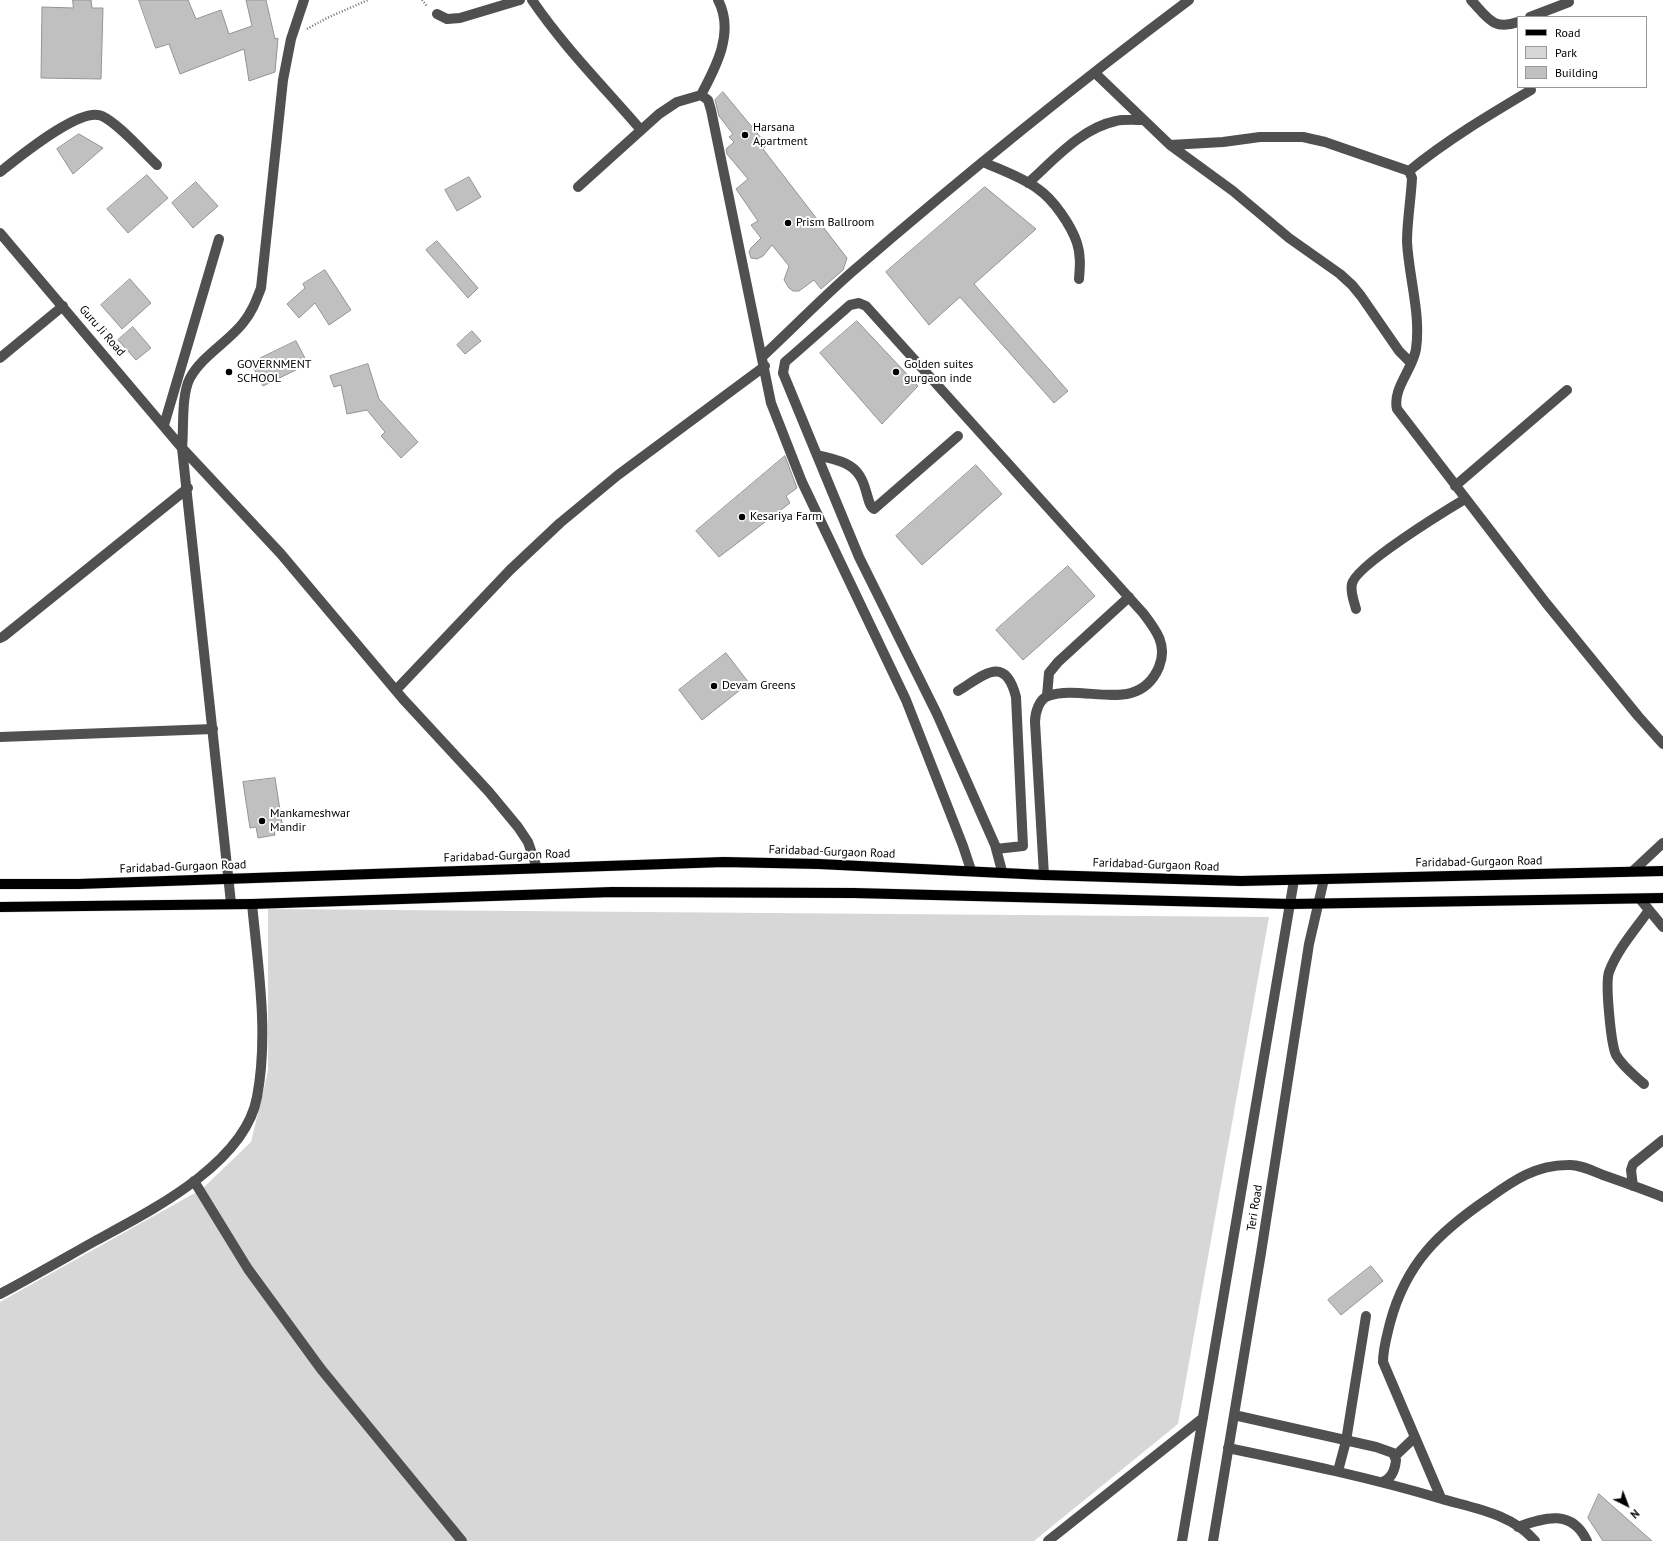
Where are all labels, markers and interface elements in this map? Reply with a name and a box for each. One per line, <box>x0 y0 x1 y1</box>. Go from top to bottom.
legend <box>1517 16 1647 88</box>
text: Road <box>1555 25 1580 40</box>
text: Park <box>1555 45 1577 60</box>
text: Building <box>1555 65 1598 80</box>
place label: Harsana Apartment <box>753 121 807 149</box>
marker: Harsana Apartment <box>740 130 750 140</box>
place label: Prism Ballroom <box>796 216 874 230</box>
marker: Prism Ballroom <box>783 218 793 228</box>
street label: Guru Ji Road <box>76 303 128 359</box>
place label: GOVERNMENT SCHOOL <box>237 358 311 386</box>
place label: Golden suites gurgaon inde <box>904 358 973 386</box>
marker: GOVERNMENT SCHOOL <box>224 367 234 377</box>
marker: Golden suites gurgaon inde <box>891 367 901 377</box>
place label: Kesariya Farm <box>750 510 822 524</box>
marker: Kesariya Farm <box>737 512 747 522</box>
place label: Devam Greens <box>722 679 795 693</box>
marker: Devam Greens <box>709 681 719 691</box>
place label: Mankameshwar Mandir <box>270 807 350 835</box>
marker: Mankameshwar Mandir <box>257 816 267 826</box>
street label: Faridabad-Gurgaon Road <box>768 843 896 861</box>
street label: Faridabad-Gurgaon Road <box>443 847 571 865</box>
street label: Faridabad-Gurgaon Road <box>1415 854 1543 870</box>
street label: Faridabad-Gurgaon Road <box>1092 856 1220 874</box>
street label: Faridabad-Gurgaon Road <box>119 858 247 876</box>
street label: Teri Road <box>1244 1184 1266 1232</box>
north arrow <box>1607 1485 1647 1525</box>
text: N <box>1628 1506 1642 1522</box>

